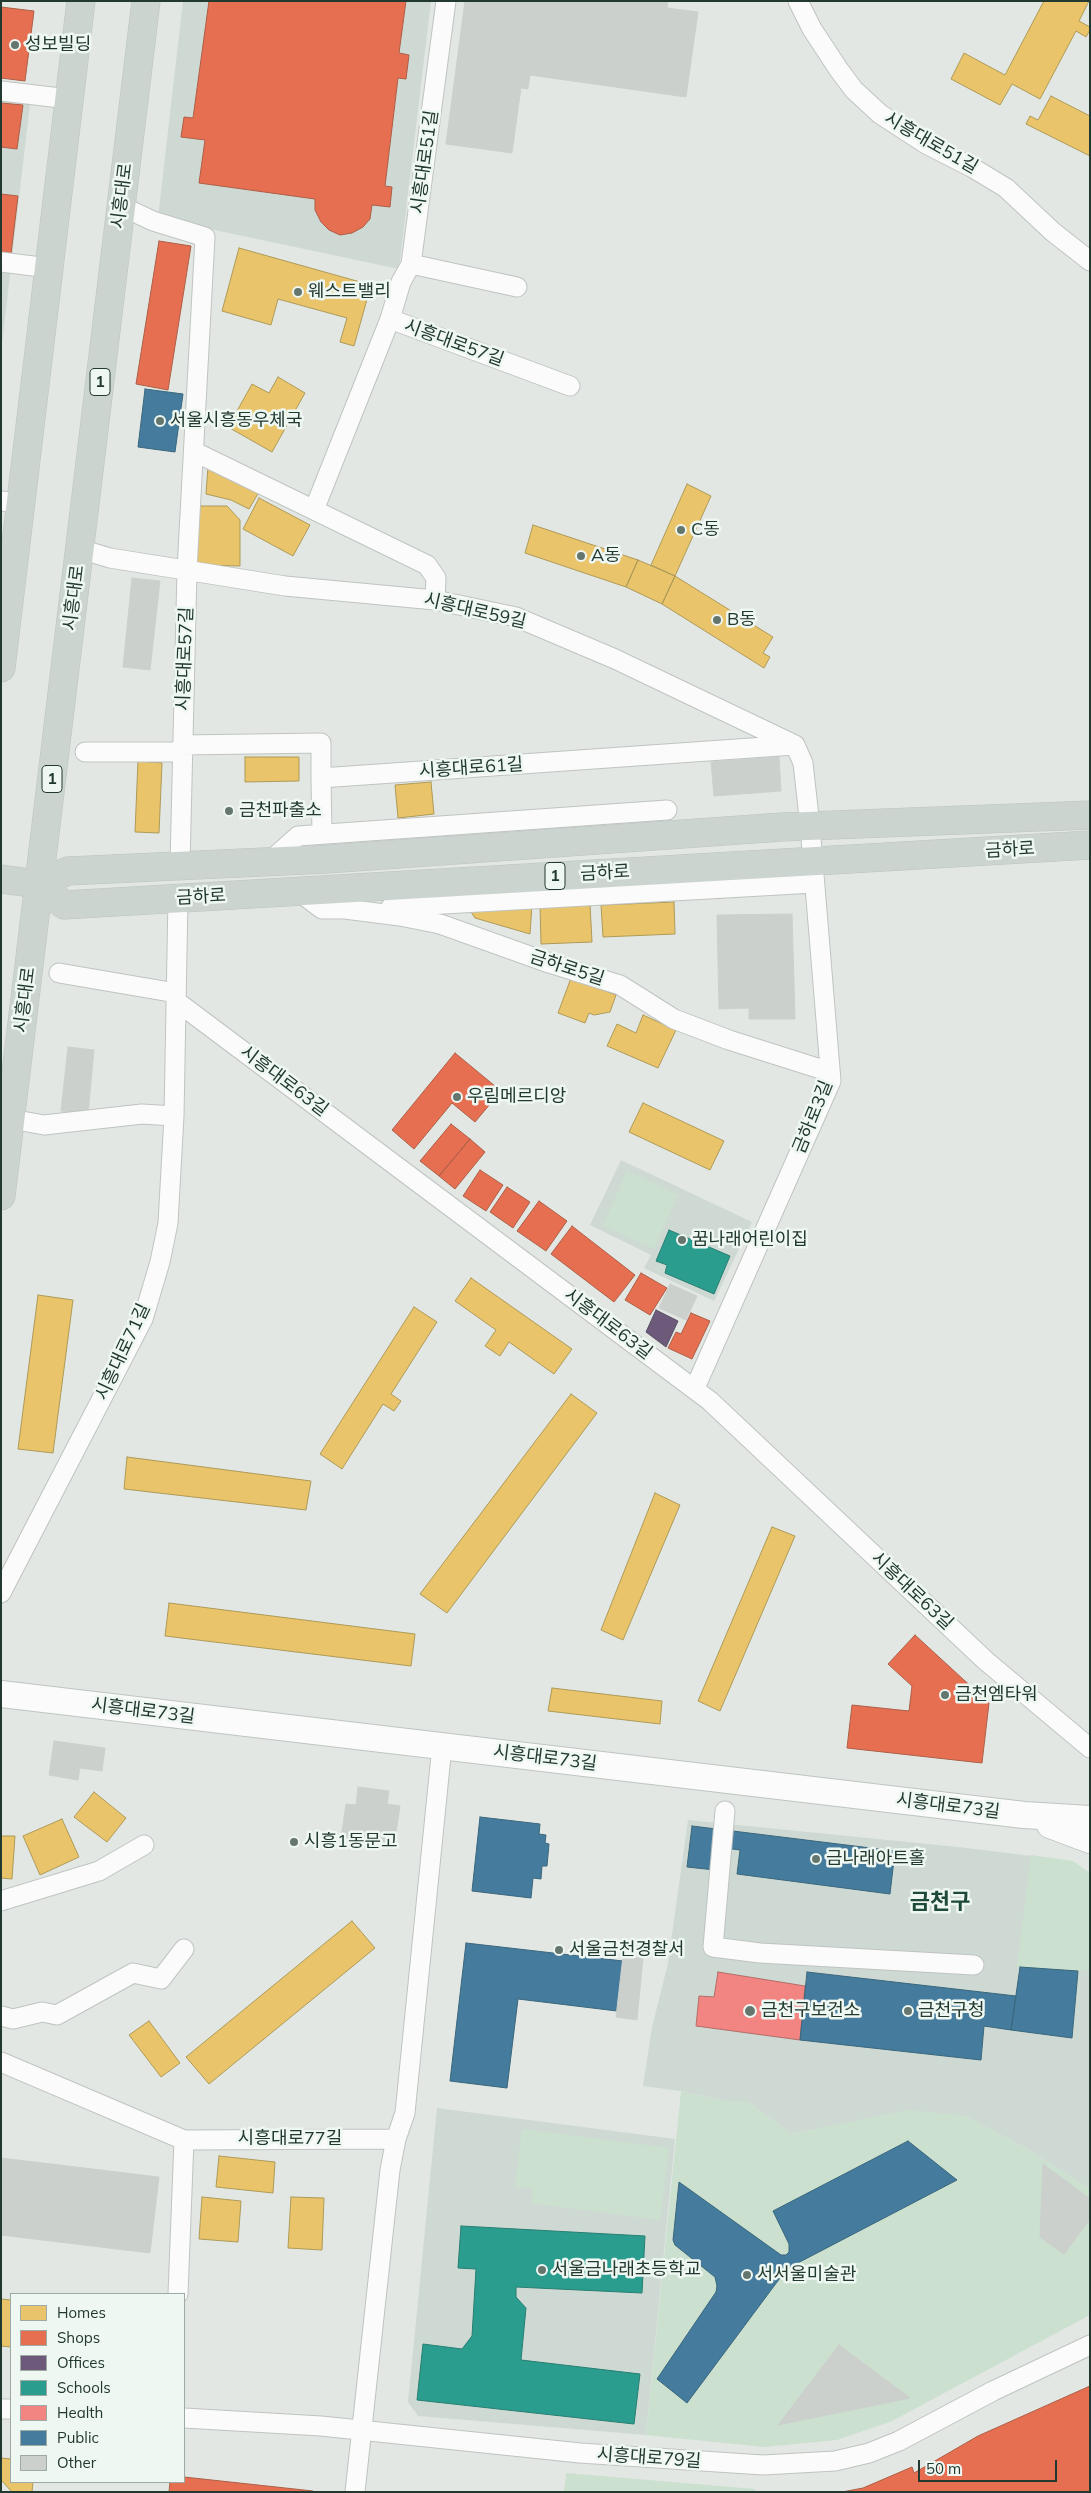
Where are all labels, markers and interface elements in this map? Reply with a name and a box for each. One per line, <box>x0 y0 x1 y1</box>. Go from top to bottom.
place label: 성보빌딩 <box>25 34 91 56</box>
marker: 성보빌딩 <box>9 39 21 51</box>
street label: 시흥대로51길 <box>880 108 982 178</box>
street label: 시흥대로51길 <box>407 109 443 215</box>
street label: 시흥대로 <box>107 162 137 230</box>
place label: 웨스트밸리 <box>308 281 391 303</box>
marker: 웨스트밸리 <box>292 286 304 298</box>
street label: 시흥대로57길 <box>401 315 507 371</box>
road number: 1 <box>90 368 110 396</box>
place label: 서울시흥동우체국 <box>170 410 302 432</box>
marker: 서울시흥동우체국 <box>154 415 166 427</box>
place label: C동 <box>691 519 720 541</box>
marker: C동 <box>675 524 687 536</box>
place label: A동 <box>591 545 621 567</box>
marker: A동 <box>575 550 587 562</box>
street label: 시흥대로 <box>59 564 89 632</box>
street label: 시흥대로59길 <box>422 589 528 633</box>
street label: 시흥대로57길 <box>172 606 198 712</box>
place label: B동 <box>727 609 756 631</box>
marker: B동 <box>711 614 723 626</box>
street label: 시흥대로61길 <box>418 754 524 782</box>
road number: 1 <box>42 766 62 792</box>
place label: 금천파출소 <box>239 800 322 822</box>
marker: 금천파출소 <box>223 805 235 817</box>
street label: 금하로 <box>985 838 1035 862</box>
street label: 금하로 <box>580 861 630 885</box>
road number: 1 <box>545 862 565 889</box>
street label: 금하로 <box>176 885 226 909</box>
street label: 금하로5길 <box>527 946 607 990</box>
street label: 시흥대로 <box>10 966 40 1034</box>
street label: 시흥대로63길 <box>236 1041 332 1121</box>
street label: 금하로3길 <box>789 1077 837 1157</box>
place label: 우림메르디앙 <box>467 1086 566 1108</box>
marker: 우림메르디앙 <box>451 1091 463 1103</box>
place label: 꿈나래어린이집 <box>692 1229 808 1251</box>
marker: 꿈나래어린이집 <box>676 1234 688 1246</box>
street label: 시흥대로63길 <box>560 1284 656 1364</box>
street label: 시흥대로71길 <box>91 1300 155 1404</box>
street label: 시흥대로63길 <box>866 1548 958 1634</box>
place label: 금천엠타워 <box>955 1684 1038 1706</box>
marker: 금천엠타워 <box>939 1689 951 1701</box>
street label: 시흥대로73길 <box>90 1694 196 1728</box>
street label: 시흥대로73길 <box>492 1741 598 1775</box>
street label: 시흥대로73길 <box>895 1789 1001 1823</box>
place label: 시흥1동문고 <box>304 1831 398 1853</box>
marker: 시흥1동문고 <box>288 1836 300 1848</box>
place label: 금나래아트홀 <box>826 1848 925 1870</box>
marker: 금나래아트홀 <box>810 1853 822 1865</box>
district label: 금천구 <box>910 1889 970 1915</box>
place label: 서울금천경찰서 <box>569 1939 685 1961</box>
marker: 서울금천경찰서 <box>553 1944 565 1956</box>
place label: 금천구보건소 <box>761 2000 860 2022</box>
place label: 금천구청 <box>918 2000 984 2022</box>
marker: 금천구보건소 <box>743 2004 757 2018</box>
marker: 금천구청 <box>902 2005 914 2017</box>
street label: 시흥대로77길 <box>238 2128 342 2150</box>
place label: 서울금나래초등학교 <box>552 2259 701 2281</box>
marker: 서울금나래초등학교 <box>536 2264 548 2276</box>
place label: 서서울미술관 <box>757 2264 856 2286</box>
marker: 서서울미술관 <box>741 2269 753 2281</box>
legend <box>10 2293 185 2483</box>
text: Homes <box>57 2303 106 2322</box>
text: Shops <box>57 2328 100 2347</box>
text: Offices <box>57 2353 105 2372</box>
text: Schools <box>57 2378 111 2397</box>
text: Health <box>57 2403 103 2422</box>
text: Public <box>57 2428 99 2447</box>
street label: 시흥대로79길 <box>596 2444 702 2472</box>
scale bar <box>921 2450 1060 2482</box>
text: Other <box>57 2453 96 2472</box>
text: 50 m <box>926 2459 961 2478</box>

